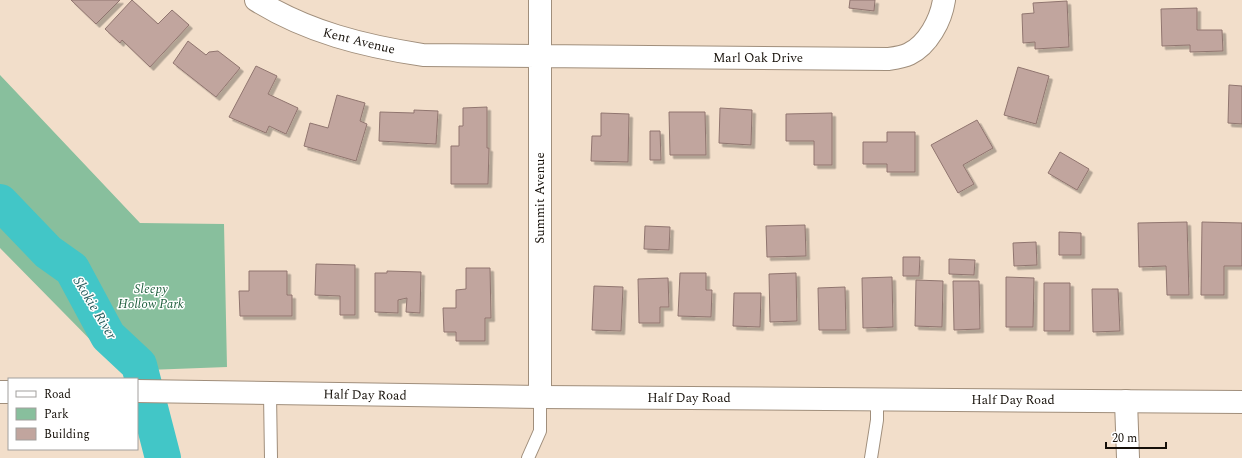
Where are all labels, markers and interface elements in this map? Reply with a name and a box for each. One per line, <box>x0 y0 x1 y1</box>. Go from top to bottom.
street label: Kent Avenue <box>321 22 397 60</box>
street label: Marl Oak Drive <box>713 48 803 68</box>
street label: Summit Avenue <box>530 152 550 244</box>
water label: Skokie River <box>68 272 122 344</box>
park label: Sleepy Hollow Park <box>118 279 184 314</box>
legend <box>8 378 138 450</box>
street label: Half Day Road <box>323 384 407 406</box>
text: Road <box>44 385 71 404</box>
street label: Half Day Road <box>647 388 731 408</box>
street label: Half Day Road <box>971 390 1055 410</box>
text: Park <box>44 405 69 424</box>
scale bar <box>1106 424 1166 450</box>
text: Building <box>44 425 90 444</box>
text: 20 m <box>1112 429 1137 448</box>

